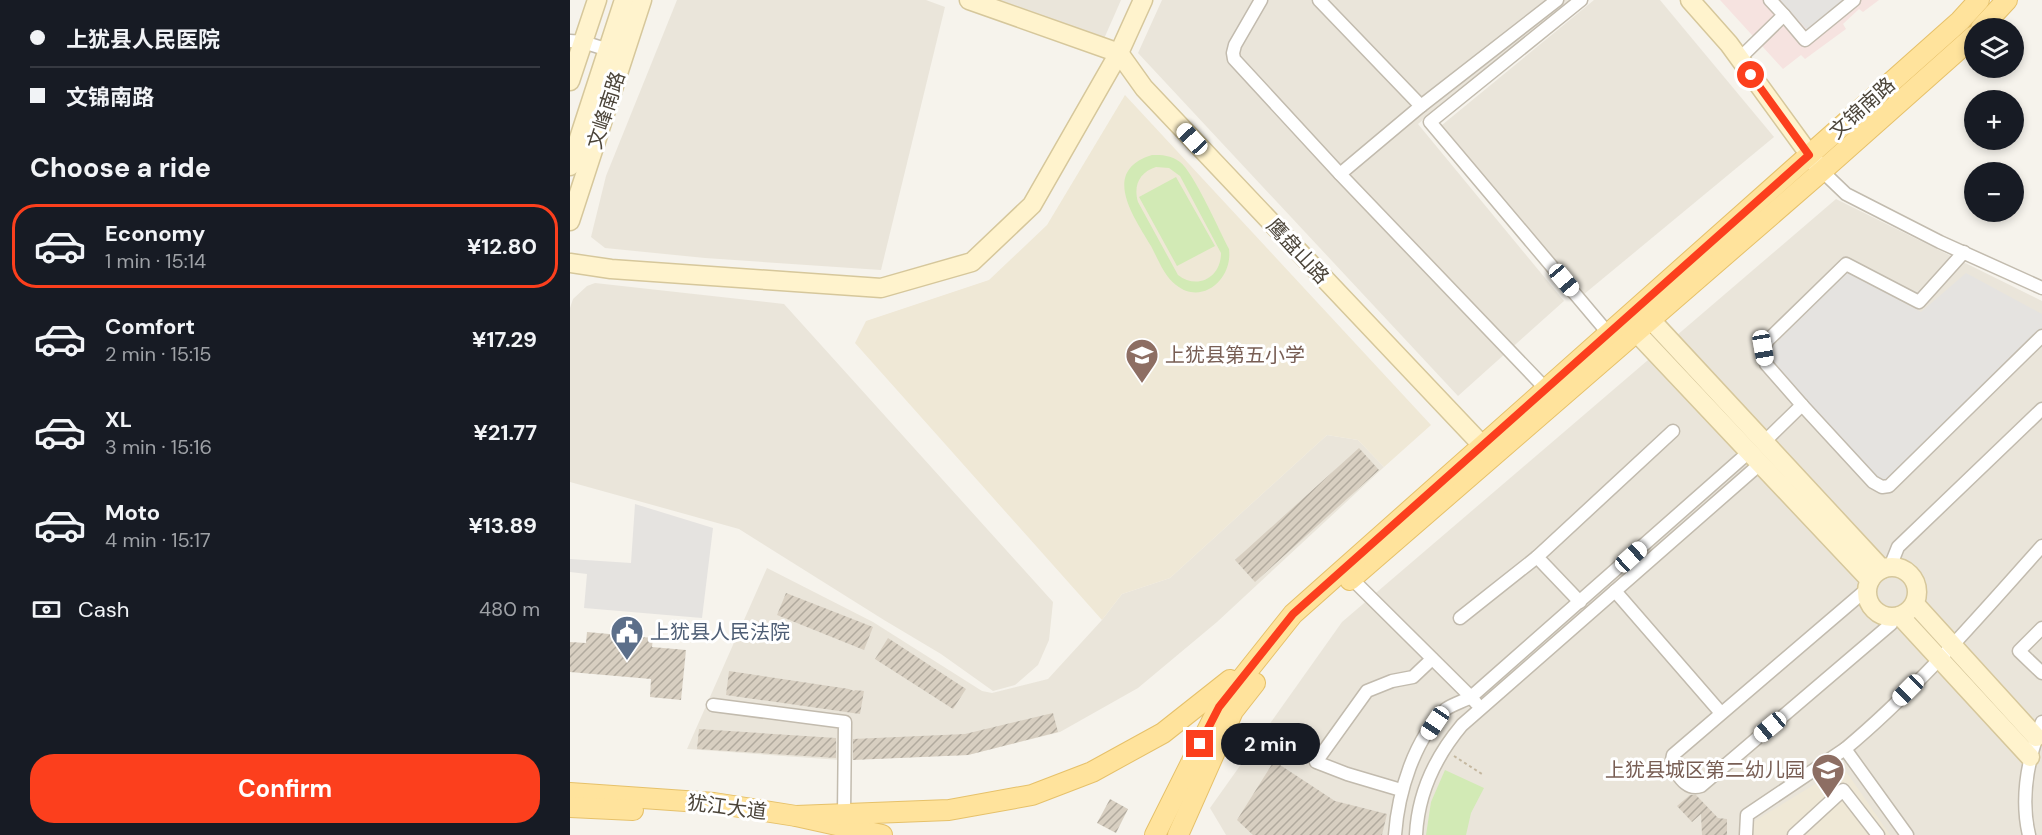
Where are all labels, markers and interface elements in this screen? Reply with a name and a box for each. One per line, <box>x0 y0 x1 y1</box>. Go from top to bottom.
map controls <box>1964 18 2024 222</box>
button: layers <box>1964 18 2024 78</box>
text: 上犹县人民医院 <box>66 25 220 54</box>
route start <box>1737 61 1764 88</box>
street label: 文峰南路 <box>581 68 631 152</box>
street label: 文锦南路 <box>1824 72 1900 144</box>
text: 文锦南路 <box>66 83 154 112</box>
button: + <box>1964 90 2024 150</box>
car <box>1173 120 1211 158</box>
text: Choose a ride <box>30 150 211 185</box>
button: − <box>1964 162 2024 222</box>
street label: 鹰盘山路 <box>1261 213 1335 289</box>
icon: car <box>33 219 87 273</box>
text: Economy <box>105 219 205 248</box>
text: ¥12.80 <box>467 232 537 261</box>
text: 1 min · 15:14 <box>105 248 206 274</box>
car <box>1546 260 1582 300</box>
icon: car <box>33 312 87 366</box>
text: Comfort <box>105 312 195 341</box>
text: ¥17.29 <box>472 325 537 354</box>
car <box>1751 329 1775 367</box>
school or university icon: 上犹县第五小学 <box>1124 337 1160 384</box>
text: 2 min · 15:15 <box>105 341 211 367</box>
place label: 上犹县第五小学 <box>1165 342 1305 368</box>
icon: car <box>33 405 87 459</box>
text: XL <box>105 405 132 434</box>
text: ¥21.77 <box>473 418 537 447</box>
text: 3 min · 15:16 <box>105 434 212 460</box>
icon: car <box>33 498 87 552</box>
text: Moto <box>105 498 160 527</box>
text: ¥13.89 <box>469 511 537 540</box>
text: 4 min · 15:17 <box>105 527 211 553</box>
car <box>1612 538 1650 576</box>
icon: cash <box>30 593 63 626</box>
text: Cash <box>78 595 129 624</box>
text: 480 m <box>479 596 540 622</box>
public building icon: 上犹县人民法院 <box>609 614 645 661</box>
place label: 上犹县人民法院 <box>650 619 790 645</box>
car <box>1889 671 1927 709</box>
car <box>1417 703 1453 743</box>
car <box>1750 709 1790 745</box>
callout: 2 min <box>1221 723 1320 765</box>
route end <box>1186 730 1213 757</box>
text: 2 min <box>1244 731 1297 757</box>
school or university icon: 上犹县城区第二幼儿园 <box>1810 752 1846 799</box>
button: Confirm <box>30 754 540 823</box>
place label: 上犹县城区第二幼儿园 <box>1605 757 1805 783</box>
street label: 犹江大道 <box>686 789 768 825</box>

